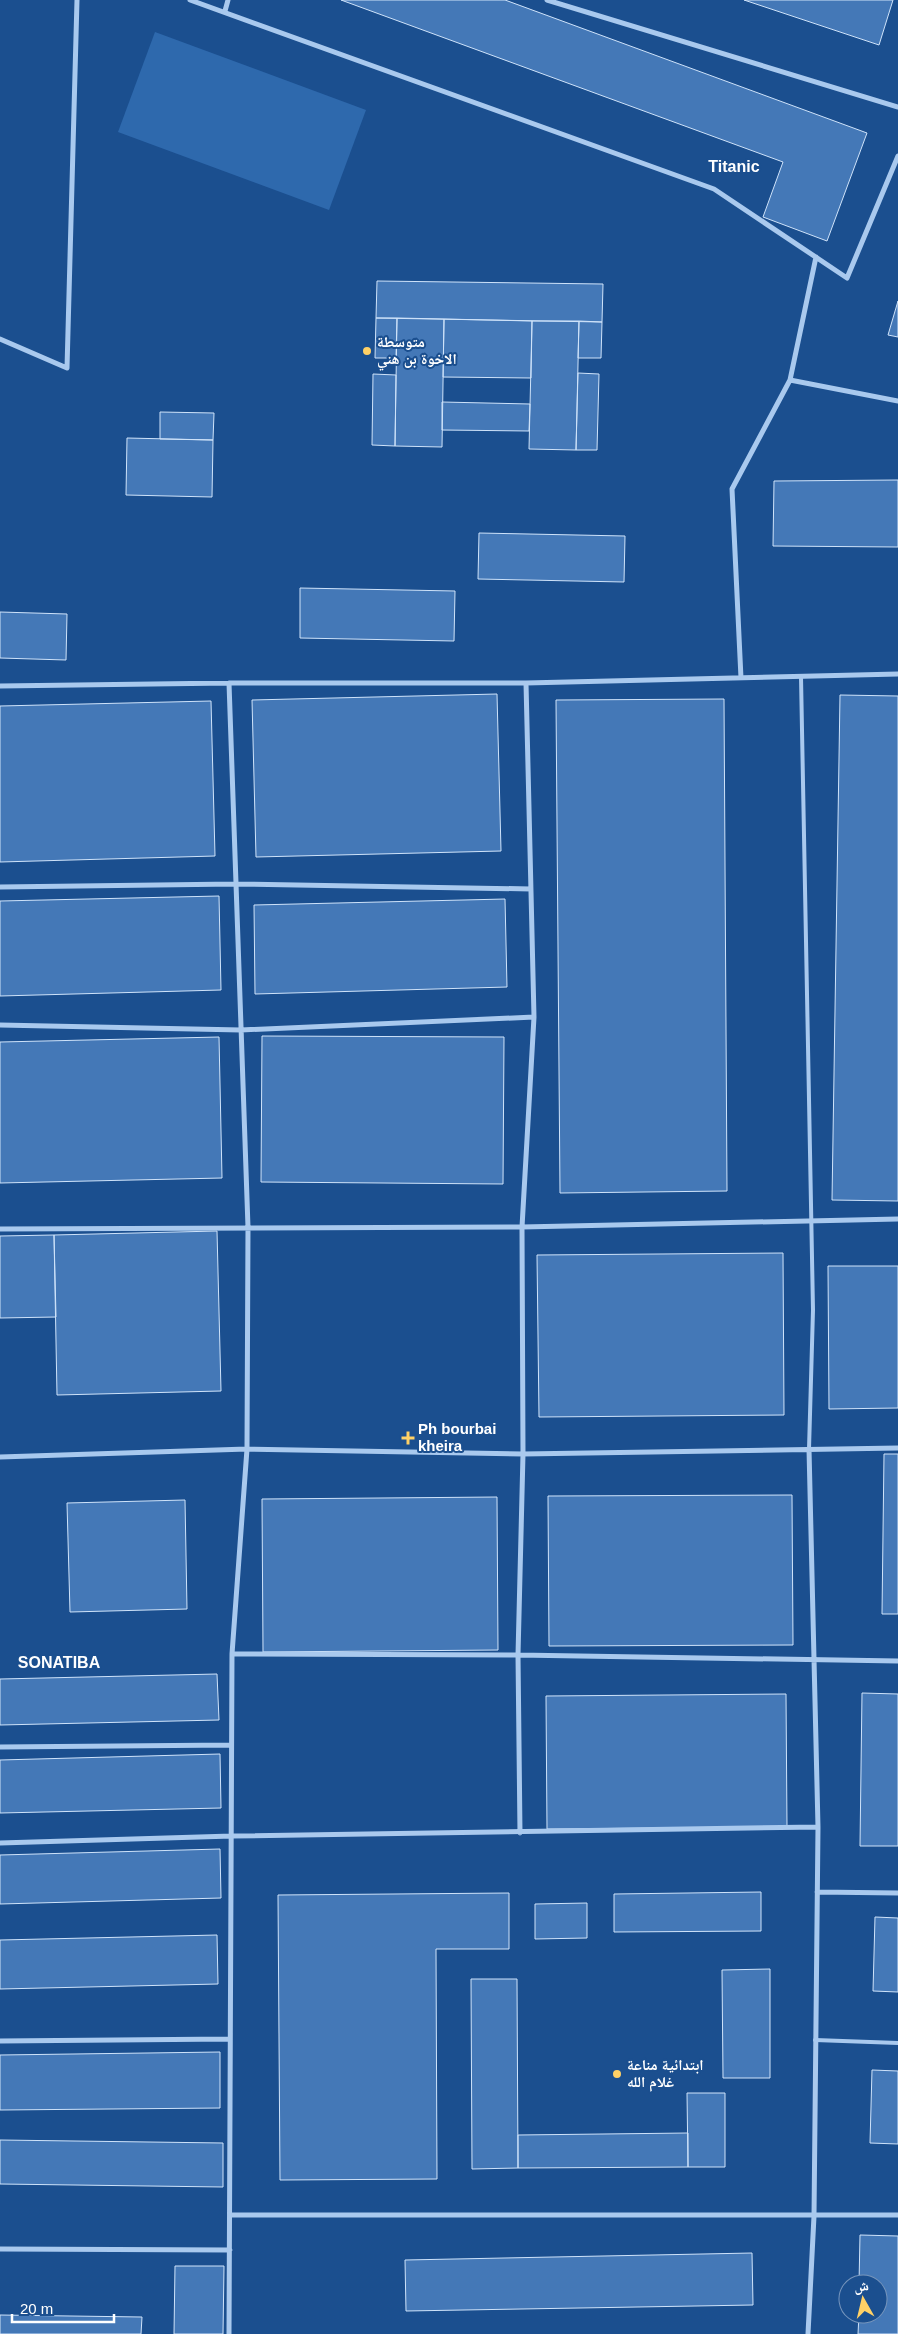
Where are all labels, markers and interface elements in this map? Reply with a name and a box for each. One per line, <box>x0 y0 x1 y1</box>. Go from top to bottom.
district label: Titanic <box>708 158 760 175</box>
place label: متوسطة الاخوة بن هني <box>377 333 457 371</box>
marker: متوسطة الاخوة بن هني <box>361 345 373 357</box>
place label: Ph bourbai kheira <box>418 1420 496 1454</box>
marker: Ph bourbai kheira <box>402 1432 414 1444</box>
district label: SONATIBA <box>18 1654 101 1671</box>
place label: ابتدائية مناعة غلام الله <box>627 2056 704 2092</box>
marker: ابتدائية مناعة غلام الله <box>611 2068 623 2080</box>
north arrow <box>838 2274 888 2324</box>
text: ش <box>853 2277 870 2296</box>
scale bar <box>12 2292 115 2324</box>
text: 20 m <box>20 2300 53 2317</box>

